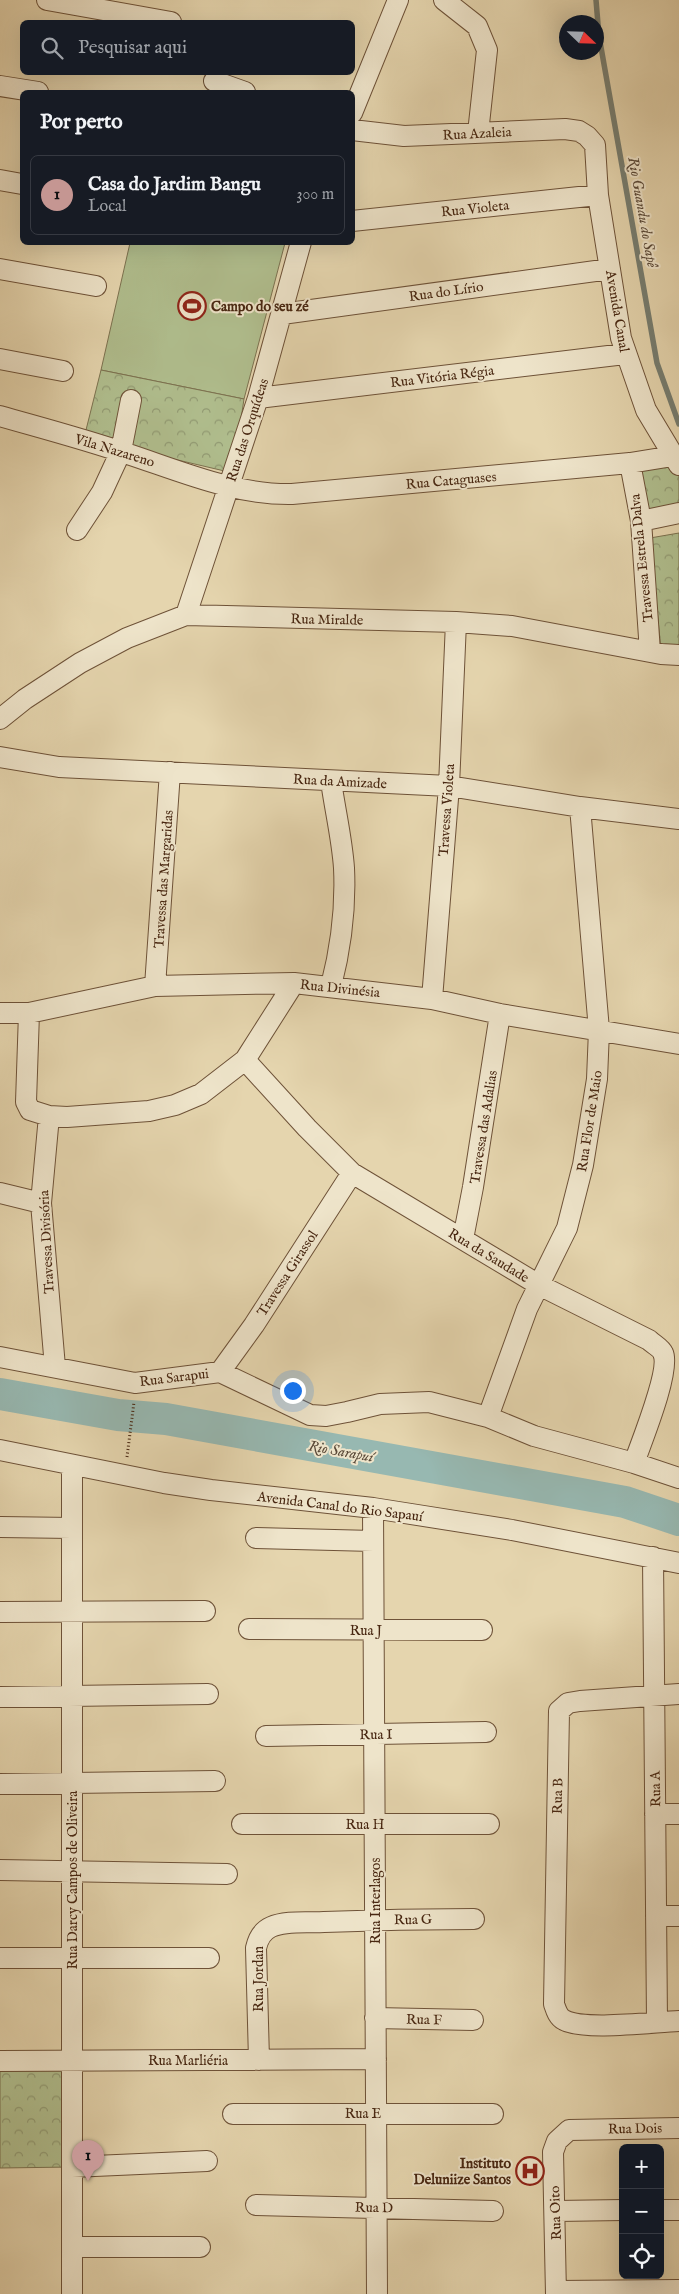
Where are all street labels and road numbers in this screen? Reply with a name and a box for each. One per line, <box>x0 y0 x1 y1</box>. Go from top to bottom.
street label: Rua Azaleia <box>442 123 513 145</box>
street label: Rua Violeta <box>440 196 511 222</box>
street label: Avenida Canal <box>601 268 633 354</box>
street label: Rua do Lírio <box>408 278 485 306</box>
street label: Rua Vitória Régia <box>389 362 496 392</box>
street label: Rua das Orquídeas <box>223 376 273 484</box>
street label: Vila Nazareno <box>72 430 157 472</box>
street label: Rua Cataguases <box>405 468 497 494</box>
street label: Travessa Estrela Dalva <box>626 492 658 623</box>
street label: Rua Miralde <box>290 610 364 630</box>
street label: Travessa Violeta <box>435 762 459 857</box>
street label: Rua da Amizade <box>293 771 388 793</box>
street label: Travessa das Margaridas <box>150 809 178 949</box>
street label: Rua Divinésia <box>299 976 382 1002</box>
street label: Travessa das Adalias <box>466 1069 502 1185</box>
street label: Rua Flor de Maio <box>573 1069 607 1173</box>
street label: Travessa Divisória <box>35 1189 59 1294</box>
street label: Rua da Saudade <box>445 1225 533 1287</box>
street label: Travessa Girassol <box>253 1227 322 1320</box>
street label: Rua Sarapui <box>138 1365 210 1391</box>
street label: Avenida Canal do Rio Sapauí <box>255 1488 425 1526</box>
street label: Rua J <box>350 1622 383 1640</box>
street label: Rua I <box>359 1726 393 1744</box>
street label: Rua A <box>647 1770 665 1807</box>
street label: Rua B <box>549 1778 567 1814</box>
street label: Rua Darcy Campos de Oliveira <box>64 1790 82 1969</box>
street label: Rua H <box>346 1816 384 1834</box>
street label: Rua Interlagos <box>367 1858 385 1944</box>
street label: Rua G <box>394 1911 433 1929</box>
street label: Rua Jordan <box>250 1946 268 2012</box>
street label: Rua F <box>406 2011 442 2029</box>
street label: Rua Marliéria <box>148 2052 229 2070</box>
street label: Rua E <box>345 2105 382 2123</box>
street label: Rua Dois <box>608 2120 662 2138</box>
street label: Rua Oito <box>546 2185 566 2241</box>
street label: Rua D <box>355 2199 393 2217</box>

